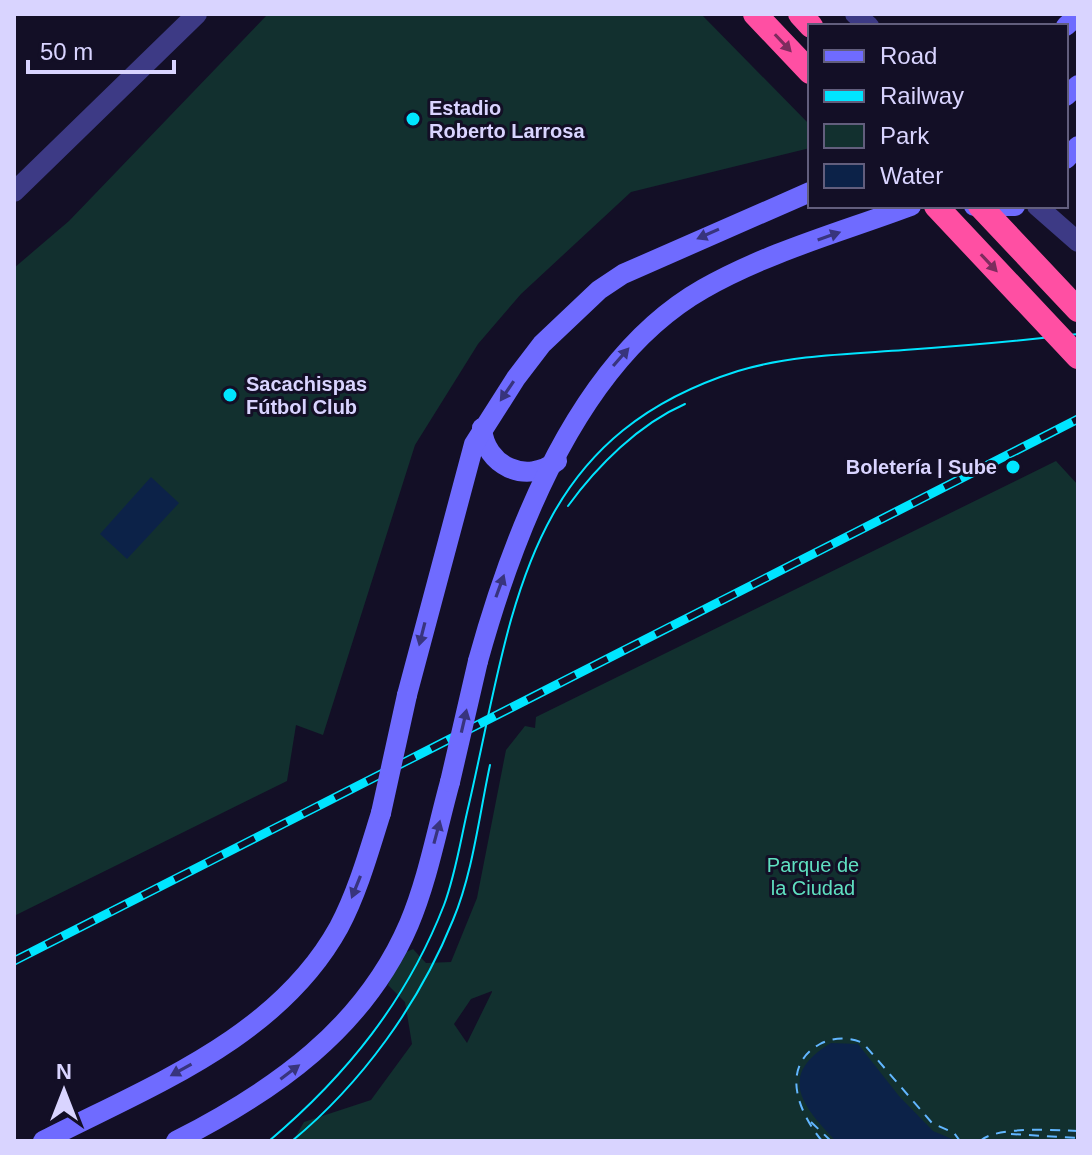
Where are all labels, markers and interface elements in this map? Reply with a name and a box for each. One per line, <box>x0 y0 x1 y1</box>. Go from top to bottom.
scale bar <box>28 24 174 74</box>
legend <box>808 24 1068 208</box>
one-way arrow <box>773 33 791 52</box>
text: 50 m <box>40 38 93 65</box>
text: Road <box>880 42 937 69</box>
text: Railway <box>880 82 964 109</box>
place label: Estadio Roberto Larrosa <box>429 97 585 142</box>
marker: Estadio Roberto Larrosa <box>404 110 422 128</box>
text: Park <box>880 122 930 149</box>
text: Water <box>880 162 943 189</box>
one-way arrow <box>696 228 720 241</box>
one-way arrow <box>817 230 841 242</box>
one-way arrow <box>980 253 998 272</box>
one-way arrow <box>612 347 629 367</box>
place label: Sacachispas Fútbol Club <box>246 373 367 418</box>
one-way arrow <box>500 380 515 401</box>
marker: Sacachispas Fútbol Club <box>221 386 239 404</box>
place label: Boletería | Sube <box>846 456 997 478</box>
marker: Boletería | Sube <box>1004 458 1022 476</box>
one-way arrow <box>494 574 507 598</box>
one-way arrow <box>416 622 428 647</box>
one-way arrow <box>458 709 471 734</box>
one-way arrow <box>431 820 443 845</box>
park label: Parque de la Ciudad <box>767 854 859 899</box>
one-way arrow <box>350 875 363 899</box>
north arrow <box>24 1051 104 1131</box>
text: N <box>56 1059 72 1084</box>
one-way arrow <box>170 1062 192 1076</box>
one-way arrow <box>280 1065 300 1081</box>

